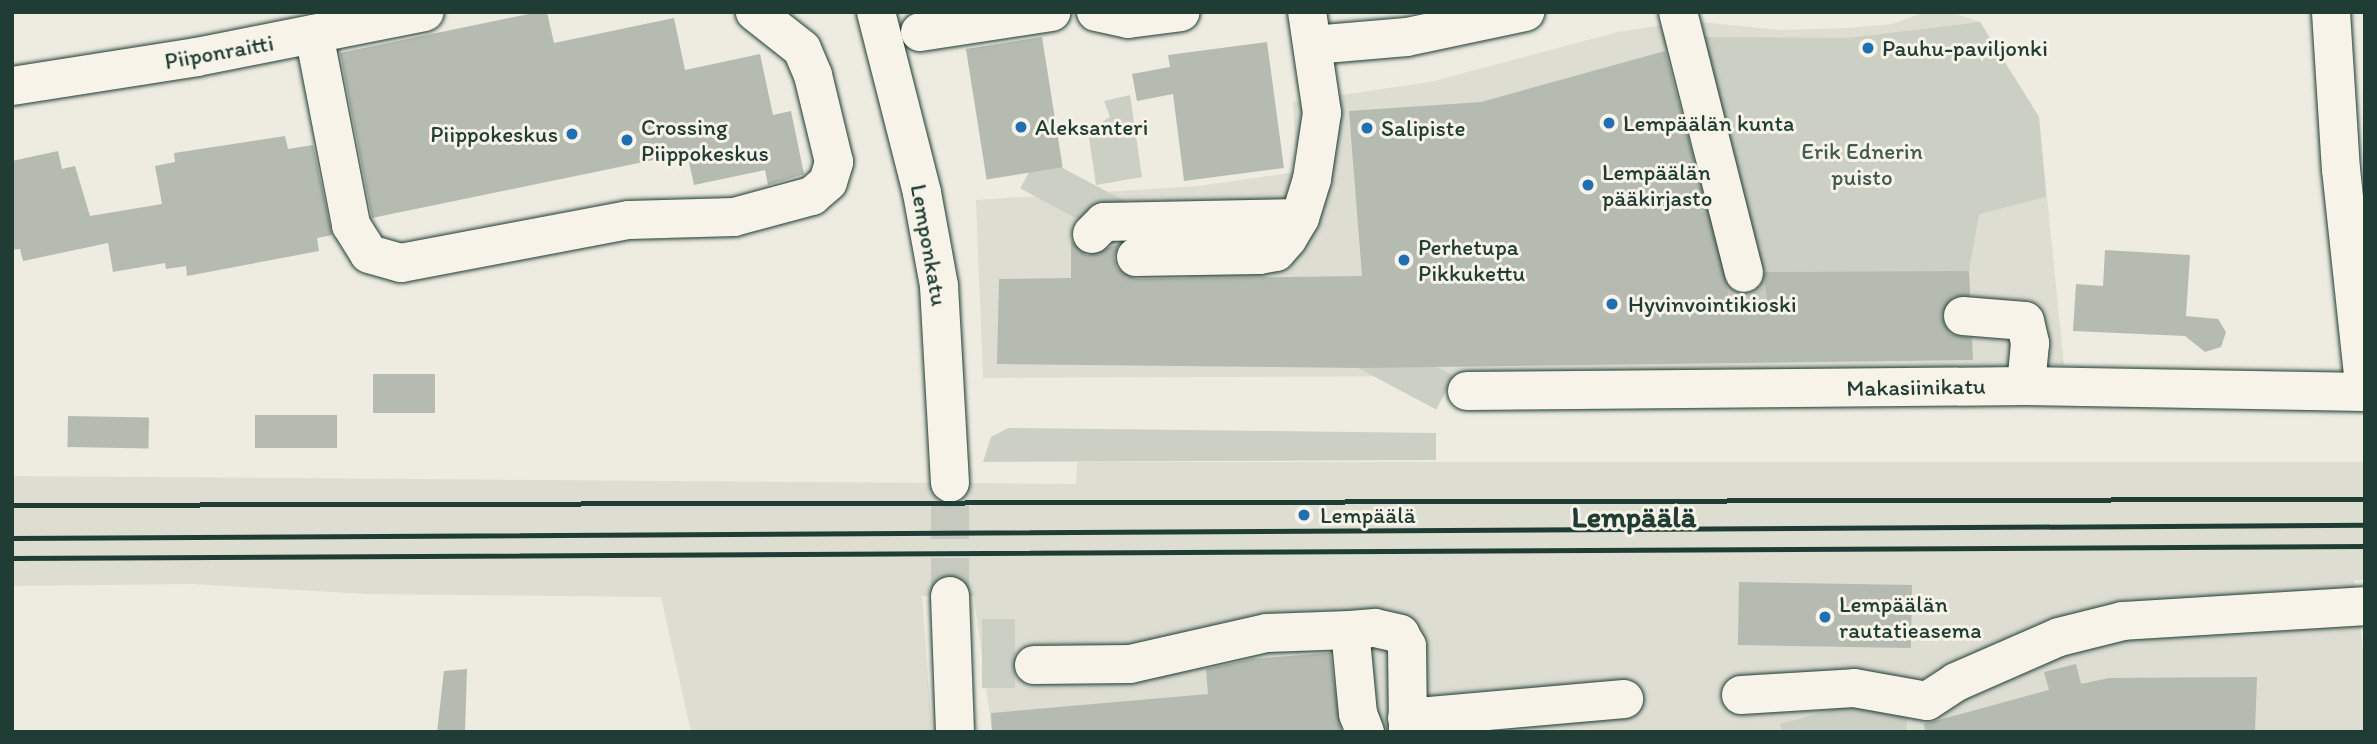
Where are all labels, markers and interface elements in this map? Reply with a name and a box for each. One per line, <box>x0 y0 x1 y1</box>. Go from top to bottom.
street label: Piiponraitti <box>162 29 276 75</box>
place label: Pauhu-paviljonki <box>1882 34 2048 62</box>
marker: Pauhu-paviljonki <box>1860 40 1876 56</box>
place label: Lempäälän kunta <box>1623 109 1794 137</box>
place label: Crossing Piippokeskus <box>641 113 769 167</box>
place label: Aleksanteri <box>1035 113 1148 141</box>
place label: Salipiste <box>1381 114 1465 142</box>
marker: Lempäälän kunta <box>1601 115 1617 131</box>
marker: Aleksanteri <box>1013 119 1029 135</box>
place label: Piippokeskus <box>430 120 558 148</box>
marker: Salipiste <box>1359 120 1375 136</box>
marker: Piippokeskus <box>564 126 580 142</box>
marker: Crossing Piippokeskus <box>619 132 635 148</box>
park label: Erik Ednerin puisto <box>1801 137 1923 191</box>
place label: Lempäälän pääkirjasto <box>1602 158 1712 212</box>
marker: Lempäälän pääkirjasto <box>1580 177 1596 193</box>
street label: Lemponkatu <box>905 182 953 308</box>
place label: Perhetupa Pikkukettu <box>1418 233 1525 287</box>
marker: Perhetupa Pikkukettu <box>1396 252 1412 268</box>
place label: Hyvinvointikioski <box>1628 290 1797 318</box>
marker: Hyvinvointikioski <box>1602 294 1622 314</box>
street label: Makasiinikatu <box>1846 372 1986 402</box>
district label: Lempäälä <box>1572 499 1696 535</box>
place label: Lempäälä <box>1320 501 1416 529</box>
marker: Lempäälä <box>1294 505 1314 525</box>
place label: Lempäälän rautatieasema <box>1839 590 1982 644</box>
marker: Lempäälän rautatieasema <box>1817 609 1833 625</box>

